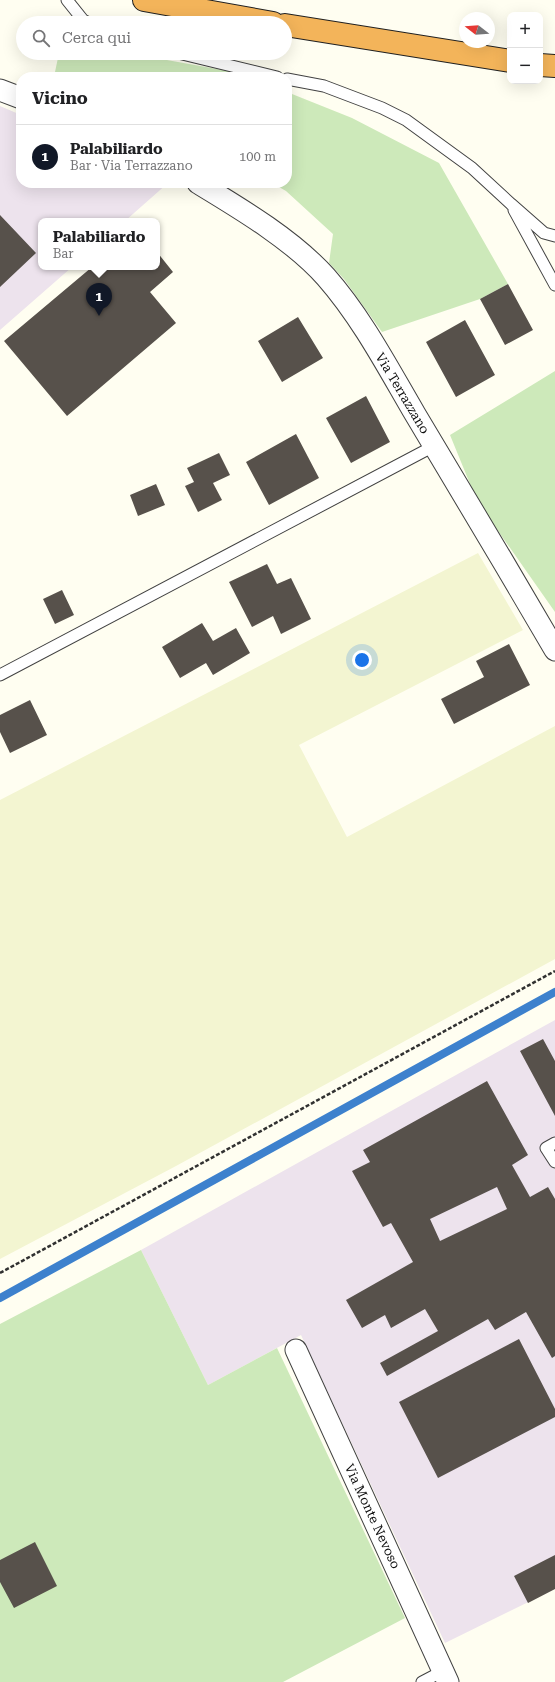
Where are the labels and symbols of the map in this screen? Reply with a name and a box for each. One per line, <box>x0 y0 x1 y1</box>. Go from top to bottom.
north arrow <box>459 12 495 48</box>
pin: 1 <box>86 283 112 316</box>
street label: Via Terrazzano <box>372 350 433 437</box>
your location <box>352 650 372 670</box>
street label: Via Monte Nevoso <box>342 1461 403 1571</box>

